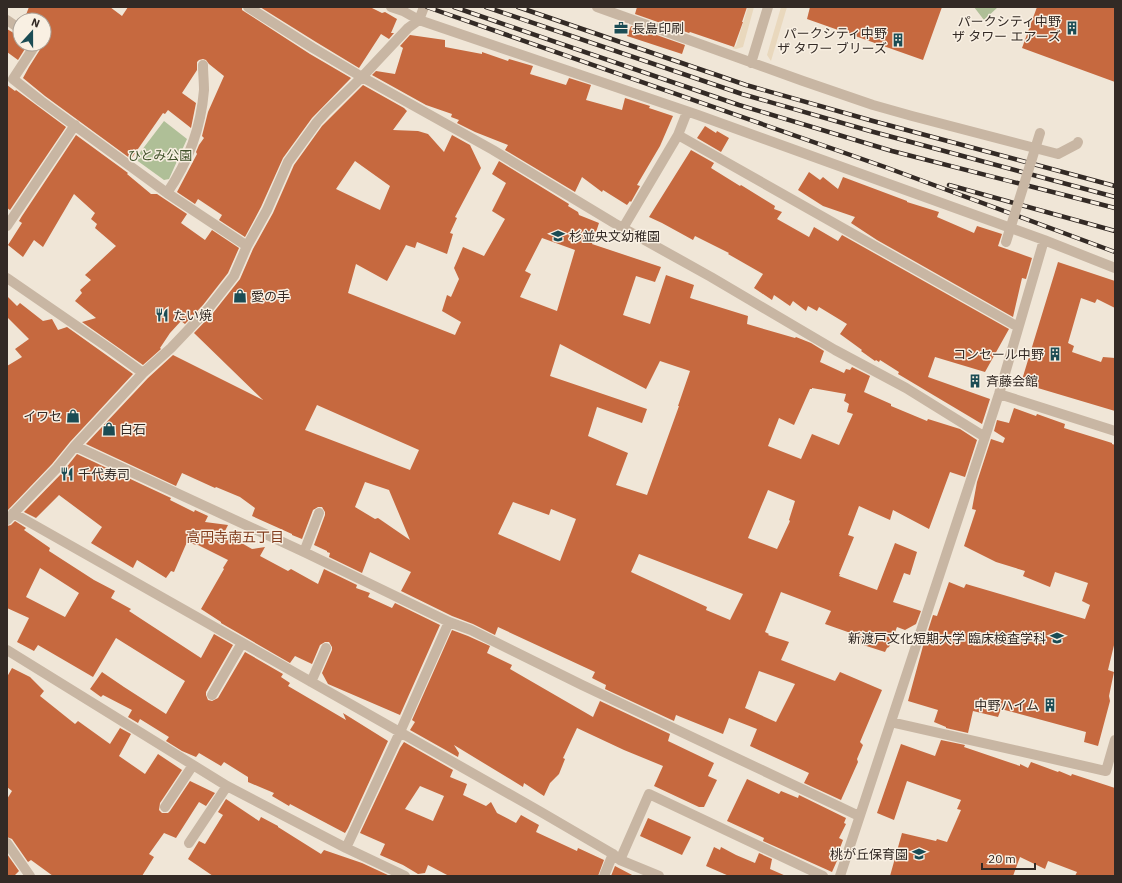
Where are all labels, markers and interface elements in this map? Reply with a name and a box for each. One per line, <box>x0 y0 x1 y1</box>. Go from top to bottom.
north arrow <box>12 12 52 52</box>
place label: パークシティ中野 ザ タワー エアーズ <box>952 13 1061 45</box>
text: N <box>29 15 42 31</box>
office icon: 長島印刷 <box>613 20 629 36</box>
place label: 長島印刷 <box>632 20 684 37</box>
building icon: パークシティ中野 ザ タワー エアーズ <box>1064 20 1080 36</box>
place label: パークシティ中野 ザ タワー ブリーズ <box>778 25 887 57</box>
building icon: パークシティ中野 ザ タワー ブリーズ <box>890 32 906 48</box>
park label: ひとみ公園 <box>128 147 192 164</box>
school or university icon: 杉並央文幼稚園 <box>550 228 566 244</box>
place label: 杉並央文幼稚園 <box>569 228 660 245</box>
shop icon: 愛の手 <box>232 288 248 304</box>
place label: 愛の手 <box>251 288 290 305</box>
restaurant icon: たい焼 <box>154 307 170 323</box>
place label: たい焼 <box>173 307 212 324</box>
place label: コンセール中野 <box>953 346 1044 363</box>
building icon: コンセール中野 <box>1047 346 1063 362</box>
building icon: 斉藤会館 <box>967 373 983 389</box>
place label: 斉藤会館 <box>986 373 1038 390</box>
place label: イワセ <box>23 408 62 425</box>
shop icon: イワセ <box>65 408 81 424</box>
shop icon: 白石 <box>101 421 117 437</box>
place label: 白石 <box>120 421 146 438</box>
restaurant icon: 千代寿司 <box>59 466 75 482</box>
place label: 千代寿司 <box>78 466 130 483</box>
district label: 高円寺南五丁目 <box>186 528 284 546</box>
place label: 新渡戸文化短期大学 臨床検査学科 <box>848 630 1046 647</box>
school or university icon: 新渡戸文化短期大学 臨床検査学科 <box>1049 630 1065 646</box>
place label: 中野ハイム <box>975 697 1039 714</box>
building icon: 中野ハイム <box>1042 697 1058 713</box>
scale bar <box>982 845 1035 871</box>
place label: 桃が丘保育園 <box>830 846 908 863</box>
school or university icon: 桃が丘保育園 <box>911 846 927 862</box>
text: 20 m <box>988 851 1016 866</box>

